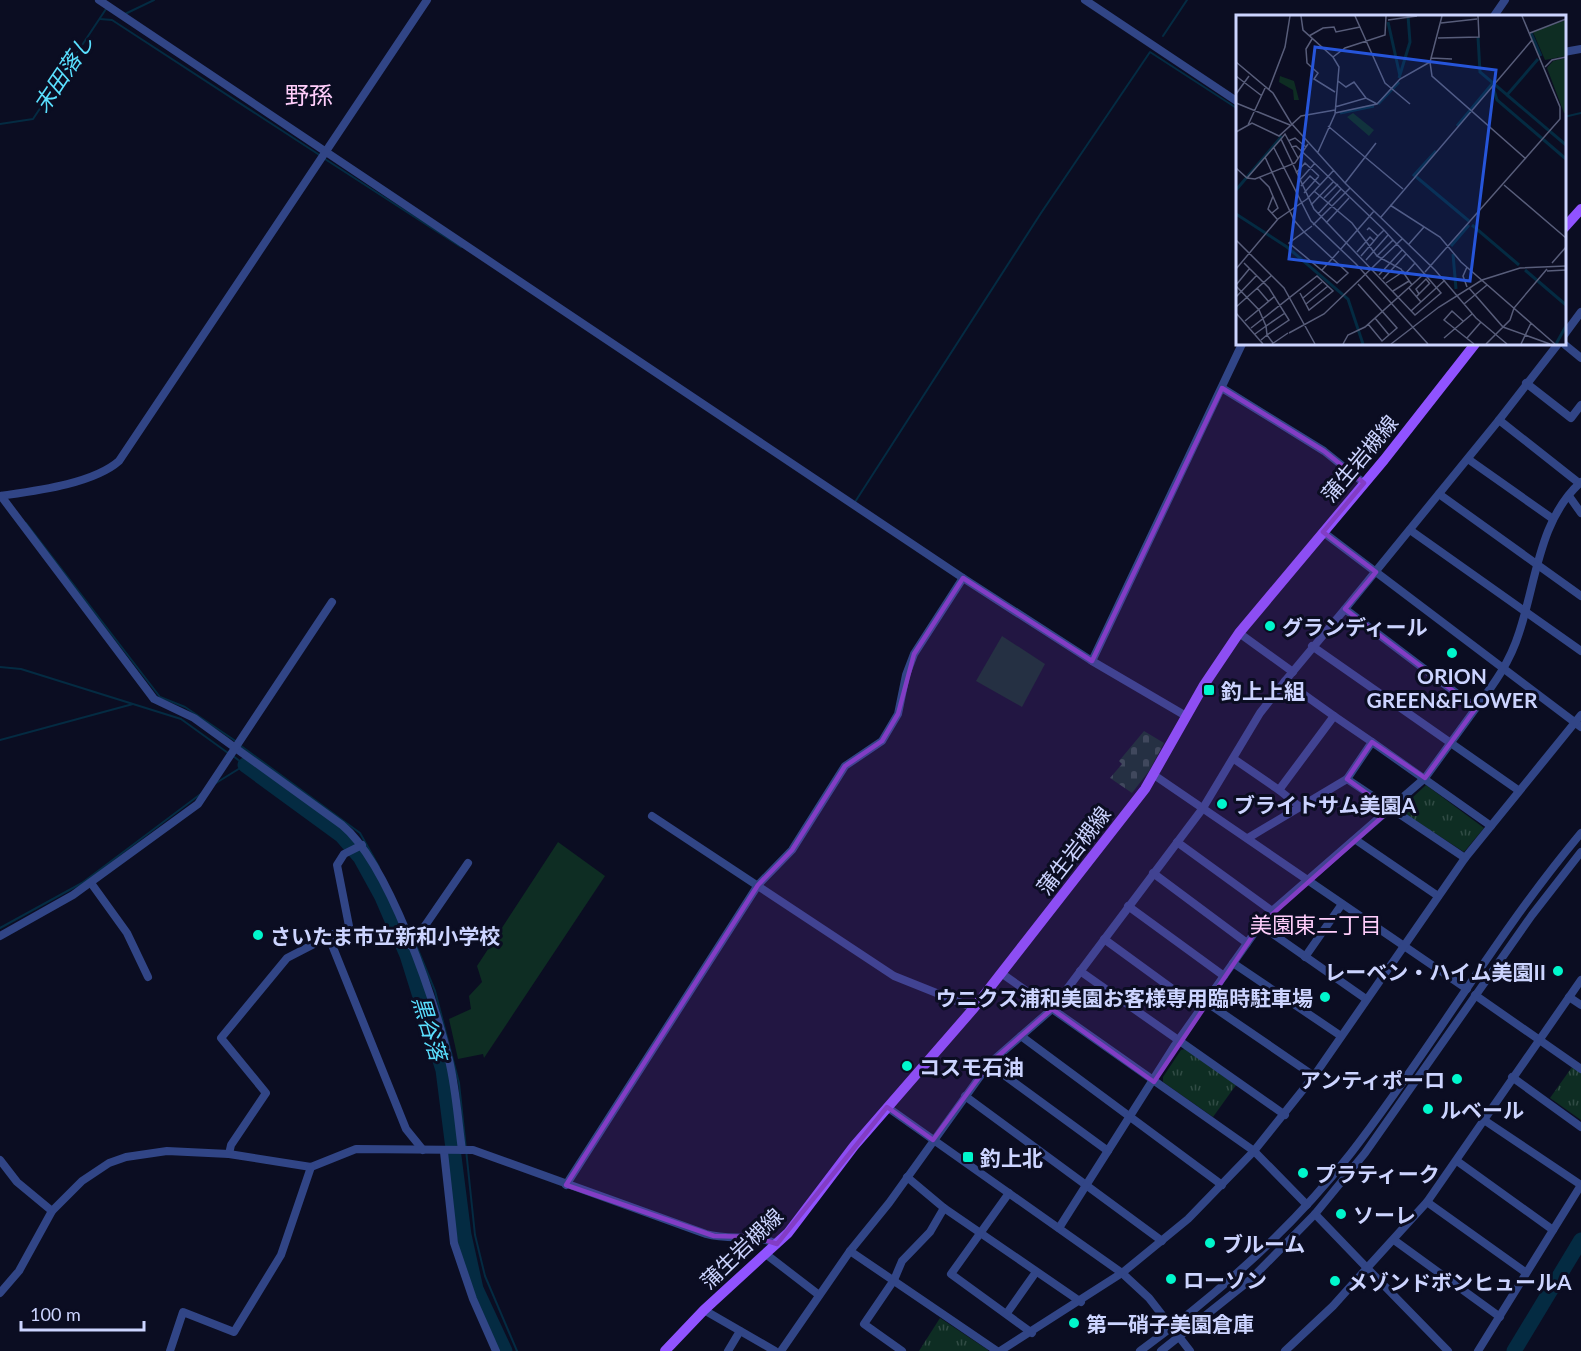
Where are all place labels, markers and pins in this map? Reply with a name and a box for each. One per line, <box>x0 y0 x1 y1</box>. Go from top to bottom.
place label: グランディール <box>1282 614 1428 639</box>
marker: グランディール <box>1263 619 1277 633</box>
marker: ORION GREEN&FLOWER <box>1445 646 1459 660</box>
place label: ORION GREEN&FLOWER <box>1367 663 1538 712</box>
place label: 釣上上組 <box>1221 678 1305 703</box>
marker: 釣上上組 <box>1202 683 1216 697</box>
place label: ブライトサム美園A <box>1234 792 1417 817</box>
marker: ブライトサム美園A <box>1215 797 1229 811</box>
place label: さいたま市立新和小学校 <box>270 923 500 948</box>
marker: さいたま市立新和小学校 <box>251 928 265 942</box>
place label: レーベン・ハイム美園II <box>1324 959 1546 984</box>
marker: レーベン・ハイム美園II <box>1551 964 1565 978</box>
place label: ウニクス浦和美園お客様専用臨時駐車場 <box>936 985 1313 1010</box>
marker: ウニクス浦和美園お客様専用臨時駐車場 <box>1318 990 1332 1004</box>
place label: コスモ石油 <box>919 1054 1024 1079</box>
marker: コスモ石油 <box>900 1059 914 1073</box>
place label: アンティポーロ <box>1300 1067 1445 1092</box>
marker: アンティポーロ <box>1450 1072 1464 1086</box>
place label: ルベール <box>1440 1097 1524 1122</box>
marker: ルベール <box>1421 1102 1435 1116</box>
place label: 釣上北 <box>980 1145 1043 1170</box>
marker: 釣上北 <box>961 1150 975 1164</box>
place label: プラティーク <box>1315 1161 1440 1186</box>
marker: プラティーク <box>1296 1166 1310 1180</box>
place label: ソーレ <box>1353 1202 1416 1227</box>
marker: ソーレ <box>1334 1207 1348 1221</box>
place label: ブルーム <box>1222 1231 1305 1256</box>
marker: ブルーム <box>1203 1236 1217 1250</box>
place label: ローソン <box>1183 1267 1267 1292</box>
place label: メゾンドボンヒュールA <box>1347 1269 1572 1294</box>
marker: ローソン <box>1164 1272 1178 1286</box>
marker: メゾンドボンヒュールA <box>1328 1274 1342 1288</box>
place label: 第一硝子美園倉庫 <box>1086 1311 1254 1336</box>
marker: 第一硝子美園倉庫 <box>1067 1316 1081 1330</box>

